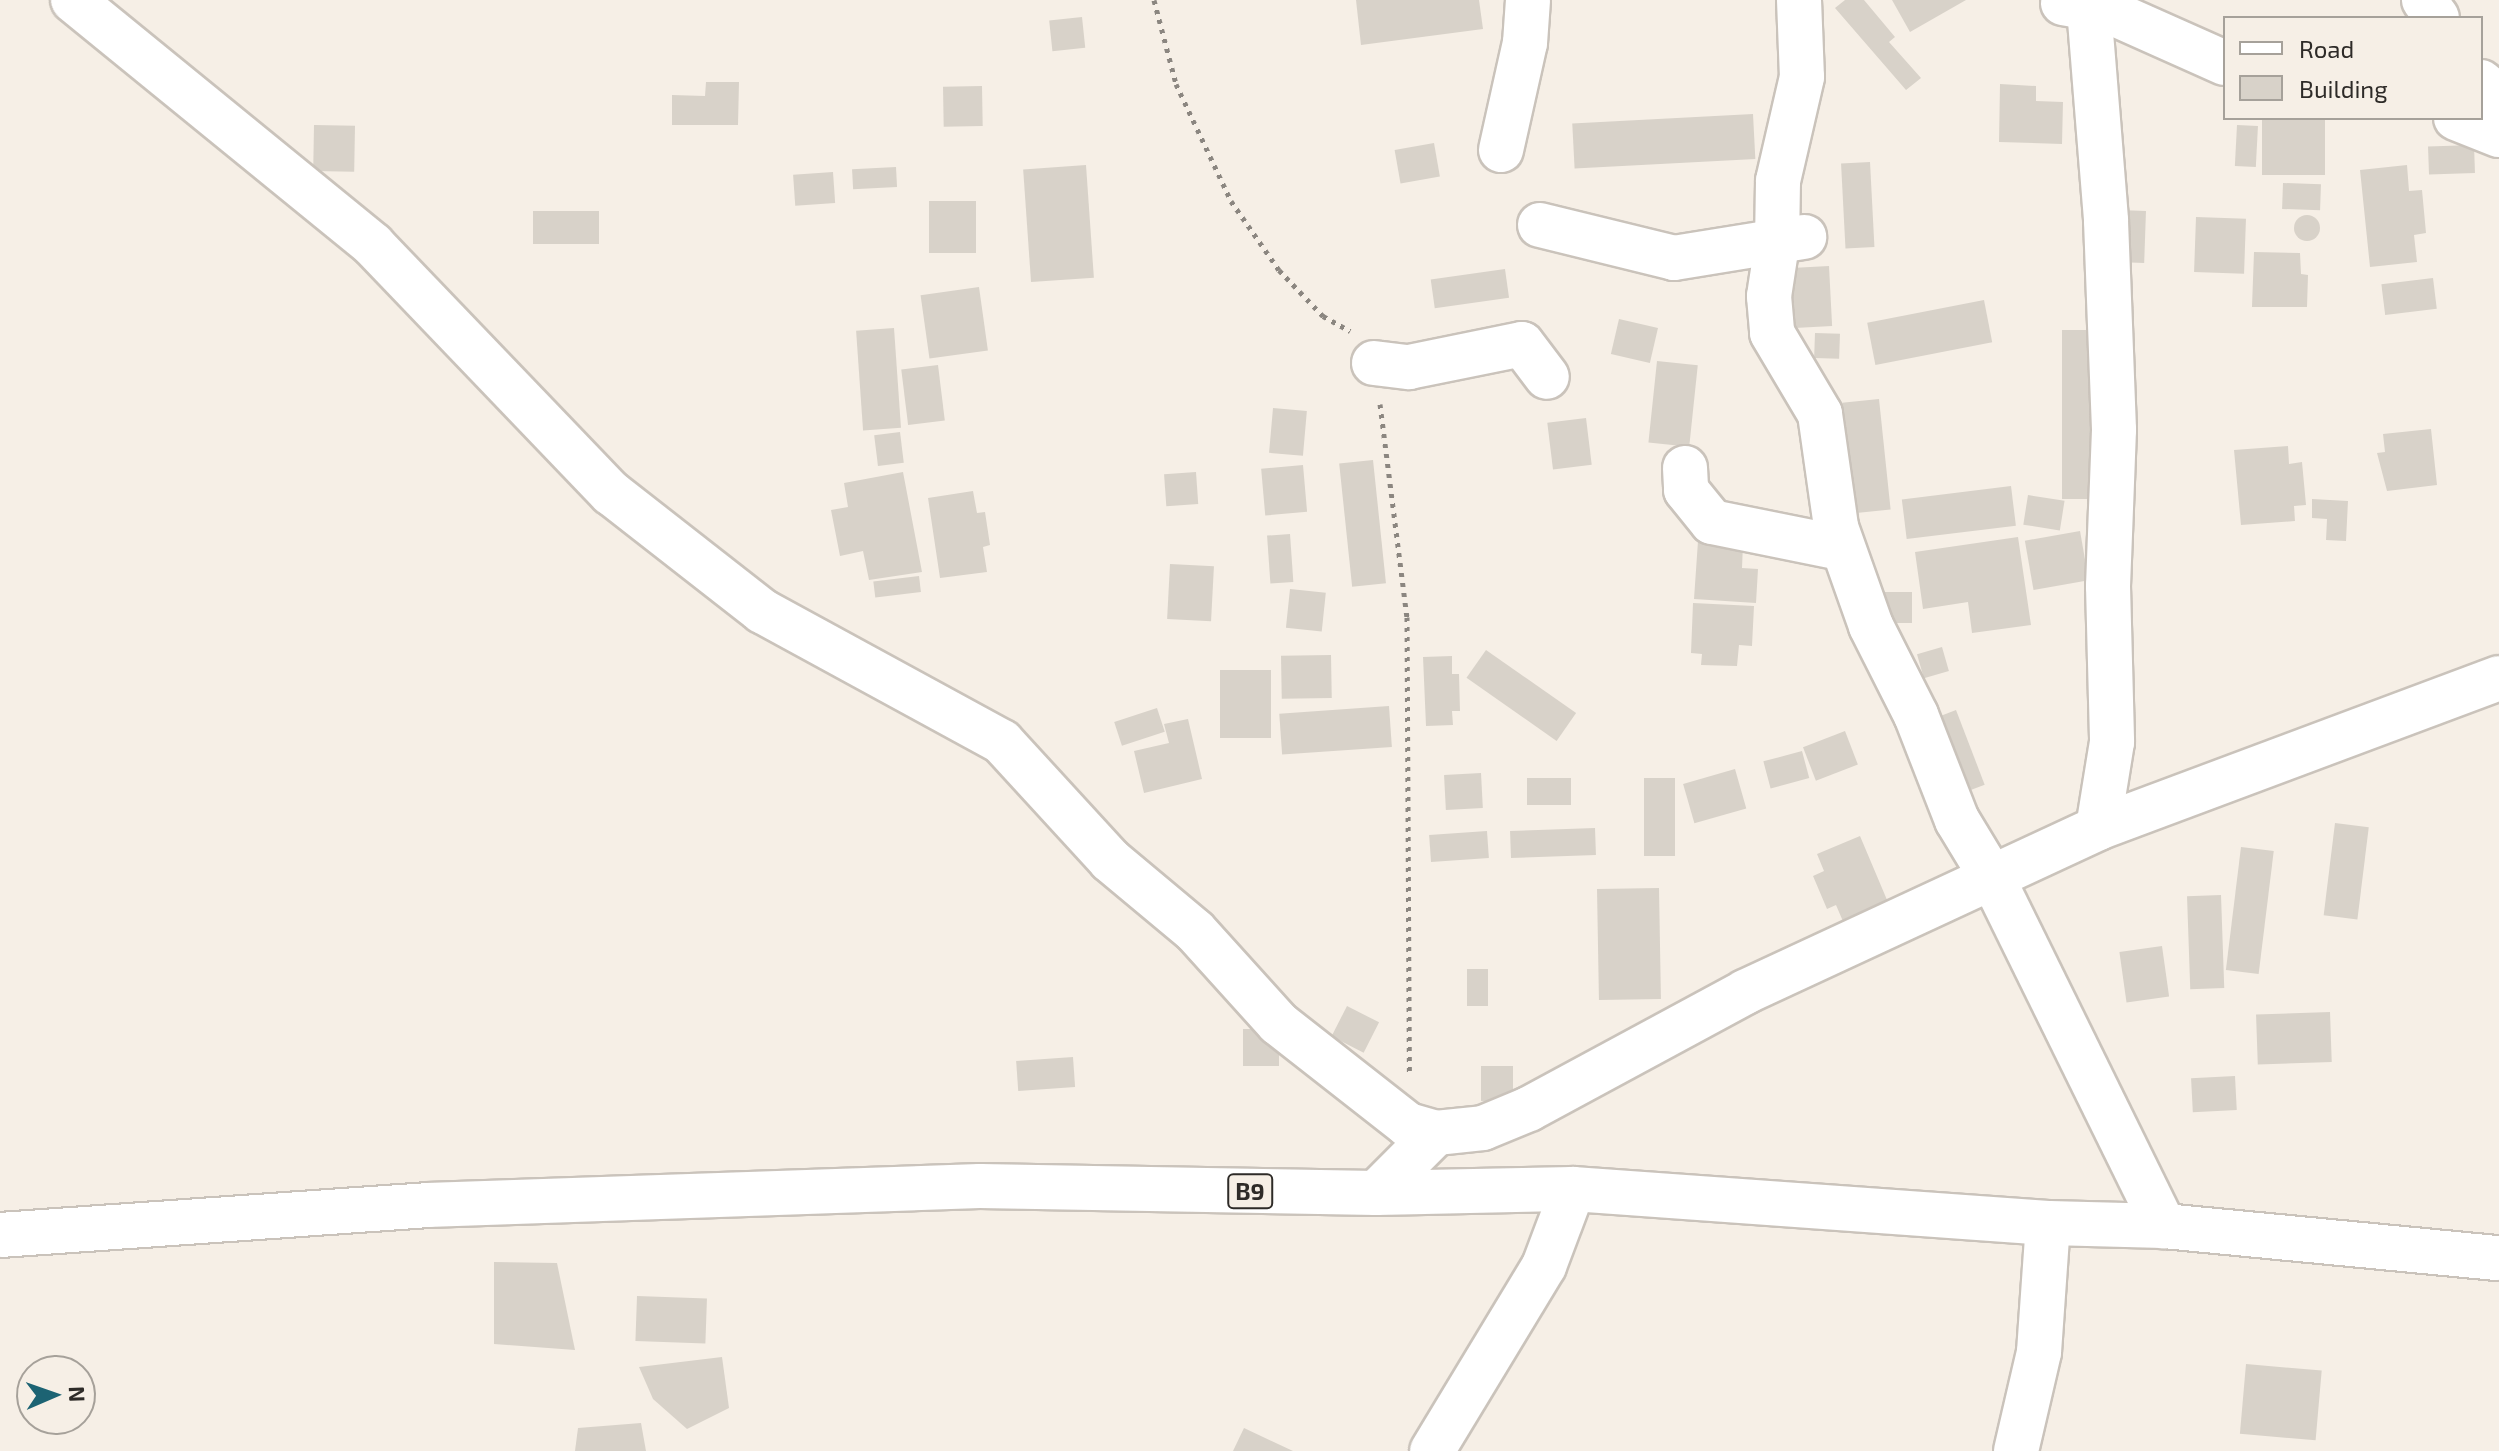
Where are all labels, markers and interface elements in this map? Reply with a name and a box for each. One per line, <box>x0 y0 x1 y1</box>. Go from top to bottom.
legend <box>2223 16 2483 120</box>
text: Road <box>2299 34 2354 63</box>
text: Building <box>2299 74 2388 103</box>
road number: B9 <box>1226 1171 1274 1211</box>
north arrow <box>16 1355 96 1435</box>
text: N <box>65 1386 91 1403</box>

